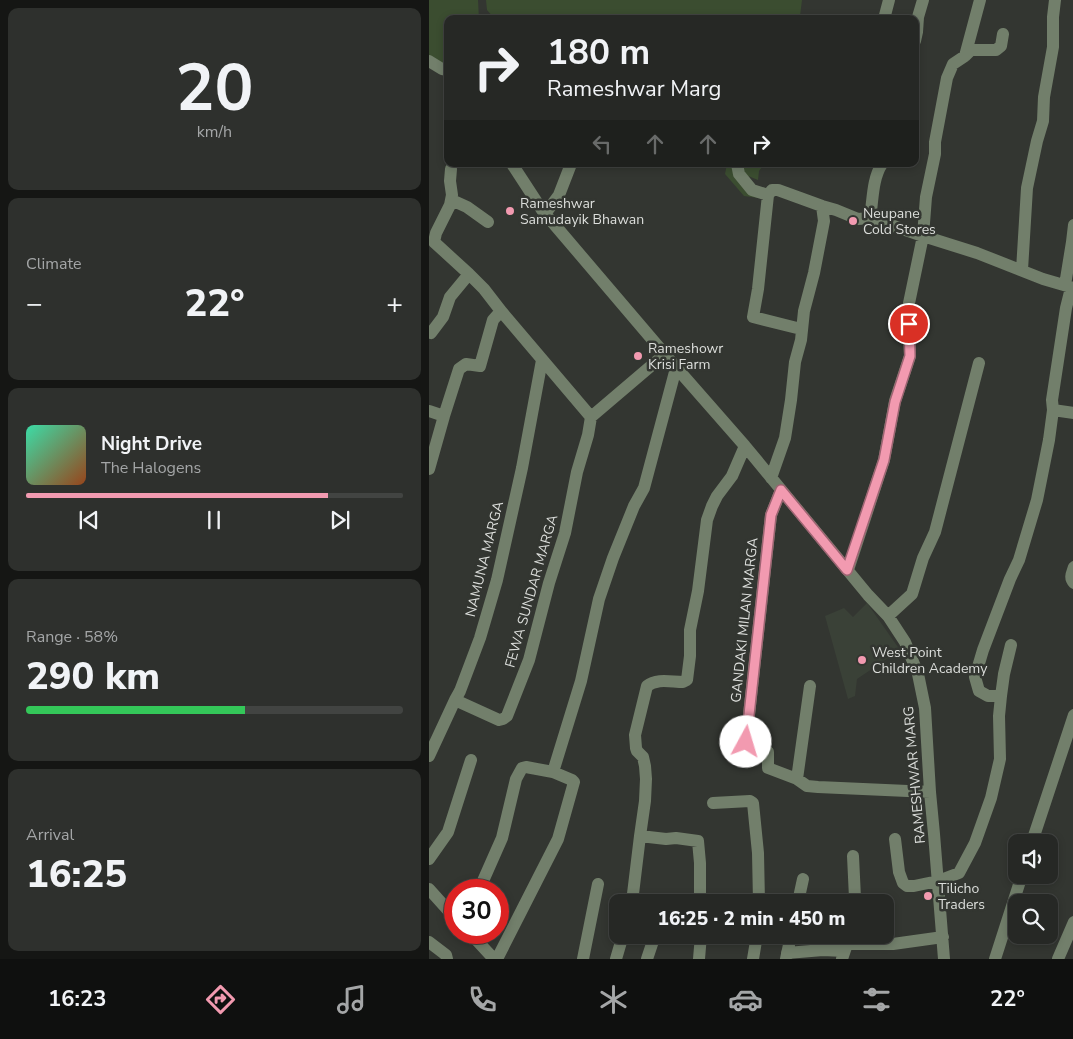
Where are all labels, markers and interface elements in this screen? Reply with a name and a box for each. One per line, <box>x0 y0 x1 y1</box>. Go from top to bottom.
text: 180 m <box>547 29 650 76</box>
icon: right <box>464 35 529 100</box>
text: 20 <box>175 44 254 133</box>
text: Rameshwar Marg <box>547 74 721 104</box>
text: km/h <box>197 121 232 143</box>
icon: left <box>588 130 616 158</box>
icon: ahead <box>641 130 669 158</box>
icon: ahead <box>694 130 722 158</box>
icon: right <box>747 130 775 158</box>
place label: Rameshwar Samudayik Bhawan <box>520 194 644 229</box>
place label: Neupane Cold Stores <box>863 204 936 239</box>
marker: Rameshwar Samudayik Bhawan <box>504 205 516 217</box>
marker: Neupane Cold Stores <box>847 215 859 227</box>
text: Climate <box>26 253 81 275</box>
text: 22° <box>184 278 245 329</box>
text: − <box>26 285 43 323</box>
text: + <box>386 285 403 323</box>
pin <box>888 303 930 345</box>
icon: arrive <box>895 310 923 338</box>
place label: Rameshowr Krisi Farm <box>648 339 723 374</box>
marker: Rameshowr Krisi Farm <box>632 350 644 362</box>
text: Night Drive <box>101 431 202 457</box>
text: The Halogens <box>101 457 201 479</box>
street label: NAMUNA MARGA <box>461 499 508 619</box>
icon: previous <box>75 506 103 534</box>
icon: pause <box>200 506 228 534</box>
icon: next <box>326 506 354 534</box>
street label: FEWA SUNDAR MARGA <box>500 512 562 670</box>
street label: GANDAKI MILAN MARGA <box>726 537 763 704</box>
text: Range · 58% <box>26 626 118 648</box>
place label: West Point Children Academy <box>872 643 988 678</box>
text: 290 km <box>26 651 160 702</box>
marker: West Point Children Academy <box>856 654 868 666</box>
street label: RAMESHWAR MARG <box>899 705 930 845</box>
position arrow <box>719 715 771 767</box>
text: Arrival <box>26 824 74 846</box>
map controls <box>1008 834 1058 944</box>
button: sound <box>1008 834 1058 884</box>
text: 16:25 <box>26 849 127 900</box>
speed limit sign: 30 <box>444 879 509 944</box>
place label: Tilicho Traders <box>938 879 985 914</box>
marker: Tilicho Traders <box>922 890 934 902</box>
button: search <box>1008 894 1058 944</box>
text: 16:25 · 2 min · 450 m <box>658 906 845 932</box>
icon: directions <box>203 982 238 1017</box>
icon: music <box>334 982 369 1017</box>
icon: phone <box>465 982 500 1017</box>
icon: climate <box>596 982 631 1017</box>
icon: car <box>728 982 763 1017</box>
icon: filters <box>859 982 894 1017</box>
text: 16:23 <box>48 984 106 1014</box>
text: 22° <box>990 984 1025 1014</box>

